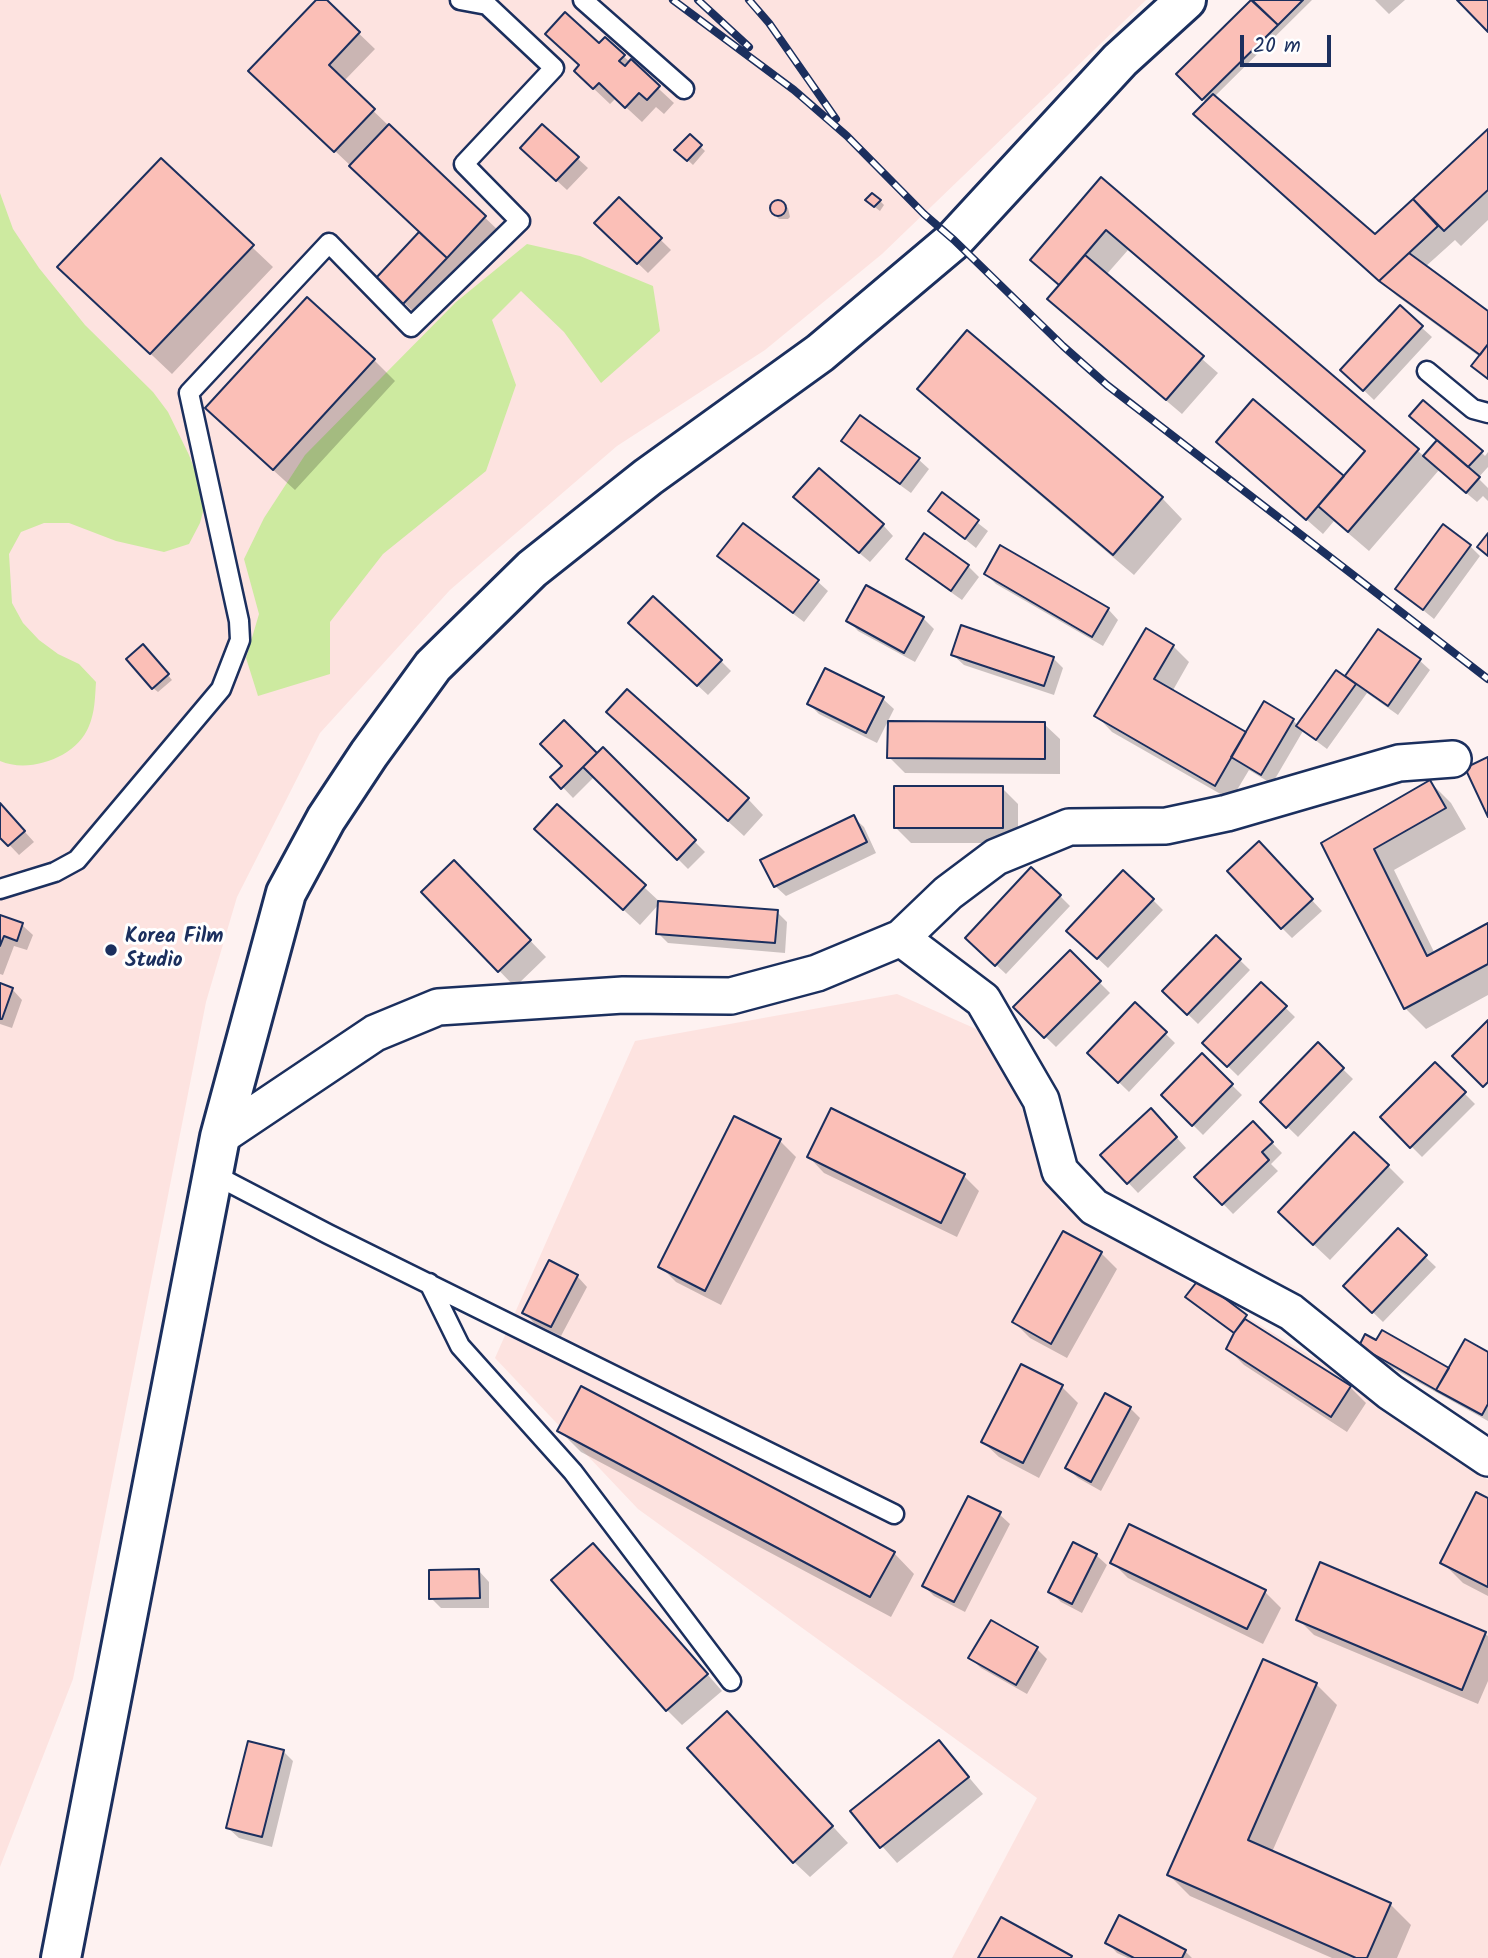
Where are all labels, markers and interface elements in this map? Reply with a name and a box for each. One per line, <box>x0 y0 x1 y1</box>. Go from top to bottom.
scale bar <box>1243 21 1334 65</box>
text: 20 m <box>1253 30 1301 63</box>
place label: Korea Film Studio <box>125 925 223 975</box>
marker: Korea Film Studio <box>103 942 119 958</box>

